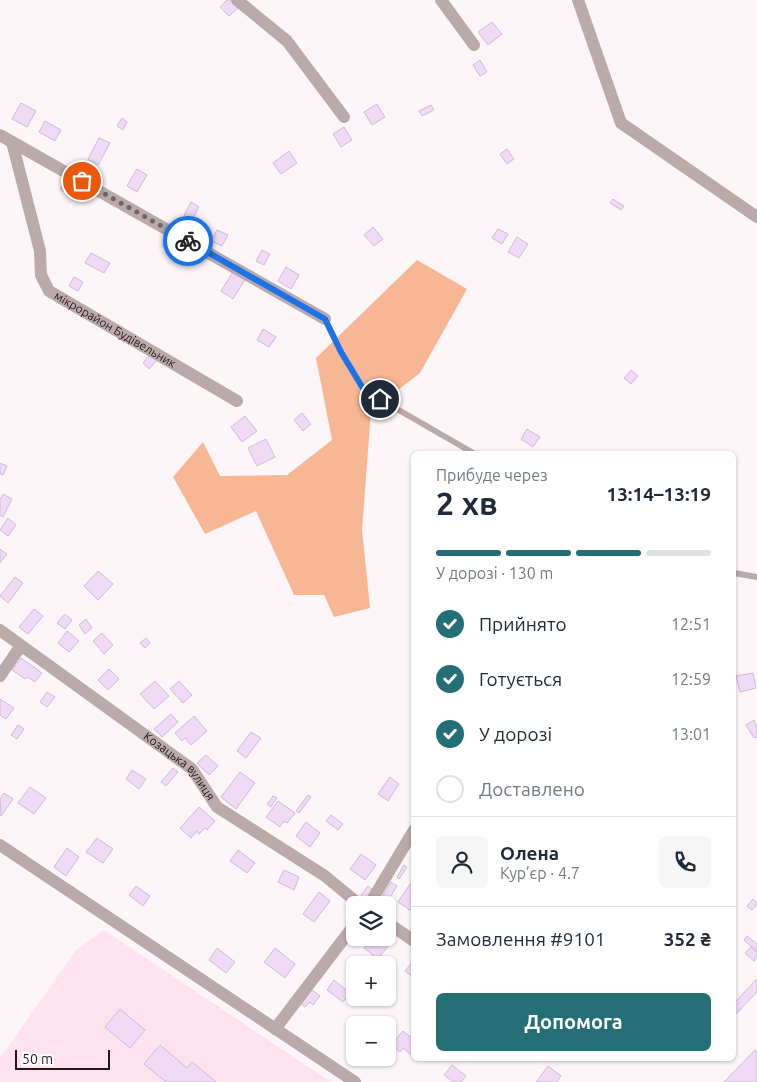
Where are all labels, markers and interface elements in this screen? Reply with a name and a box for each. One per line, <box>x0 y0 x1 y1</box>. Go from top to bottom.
pin <box>61 160 103 202</box>
icon: bag <box>68 167 96 195</box>
courier <box>163 216 213 266</box>
icon: bike <box>174 227 202 255</box>
street label: мікрорайон Будівельник <box>52 289 178 370</box>
pin <box>359 378 401 420</box>
icon: home <box>366 385 394 413</box>
text: Прибуде через <box>436 466 548 484</box>
text: 13:14–13:19 <box>606 483 711 505</box>
text: 2 хв <box>436 485 498 521</box>
text: У дорозі · 130 m <box>436 564 553 582</box>
icon: check <box>436 610 464 638</box>
text: Прийнято <box>479 613 567 635</box>
text: 12:51 <box>671 615 711 633</box>
icon: check <box>436 665 464 693</box>
text: Готується <box>479 668 562 690</box>
text: 12:59 <box>671 670 711 688</box>
icon: check <box>436 720 464 748</box>
text: У дорозі <box>479 723 552 745</box>
text: 13:01 <box>671 725 711 743</box>
street label: Козацька вулиця <box>141 729 218 802</box>
text: Доставлено <box>479 778 585 800</box>
button: person <box>436 836 488 888</box>
button: phone <box>659 836 711 888</box>
text: Олена <box>500 842 559 864</box>
text: Кур’єр · 4.7 <box>500 864 580 882</box>
map controls <box>346 896 396 1066</box>
button: layers <box>346 896 396 946</box>
text: Замовлення #9101 <box>436 928 606 950</box>
text: 352 ₴ <box>664 928 711 950</box>
button: + <box>346 956 396 1006</box>
button: Допомога <box>436 993 711 1051</box>
button: − <box>346 1016 396 1066</box>
scale bar <box>15 1047 110 1070</box>
text: 50 m <box>22 1051 53 1067</box>

